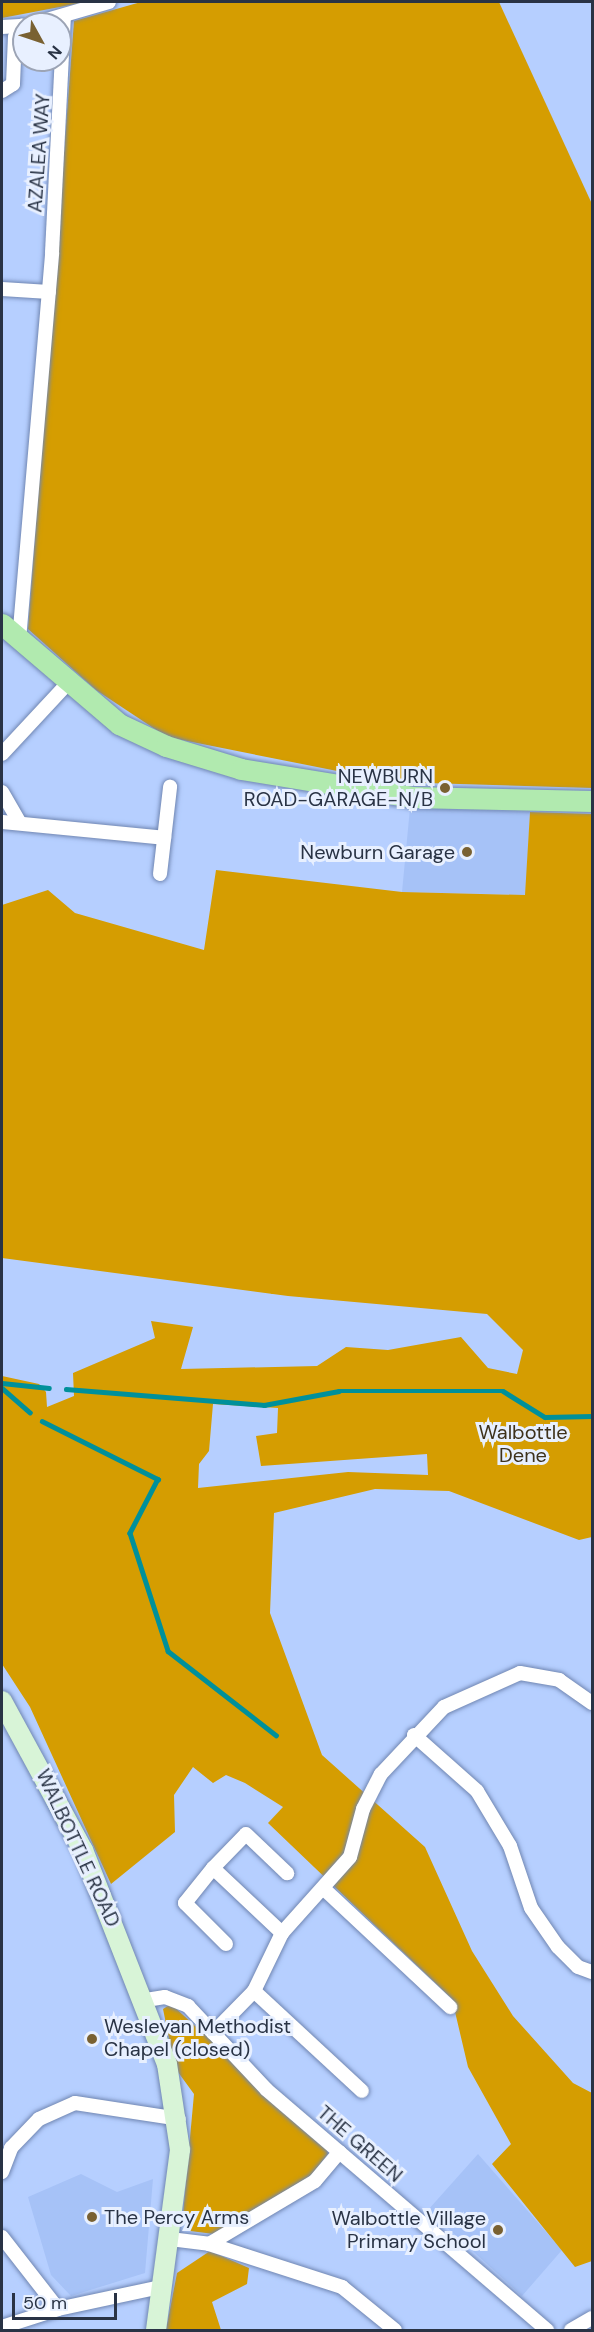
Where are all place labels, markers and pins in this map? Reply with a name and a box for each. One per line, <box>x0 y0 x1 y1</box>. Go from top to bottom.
place label: NEWBURN ROAD-GARAGE-N/B <box>244 765 433 812</box>
marker: NEWBURN ROAD-GARAGE-N/B <box>438 781 452 795</box>
place label: Newburn Garage <box>300 840 455 864</box>
marker: Newburn Garage <box>460 845 474 859</box>
place label: Wesleyan Methodist Chapel (closed) <box>104 2015 291 2062</box>
marker: Wesleyan Methodist Chapel (closed) <box>85 2032 99 2046</box>
place label: The Percy Arms <box>104 2205 249 2229</box>
place label: Walbottle Village Primary School <box>331 2206 486 2253</box>
marker: The Percy Arms <box>85 2210 99 2224</box>
marker: Walbottle Village Primary School <box>491 2223 505 2237</box>

